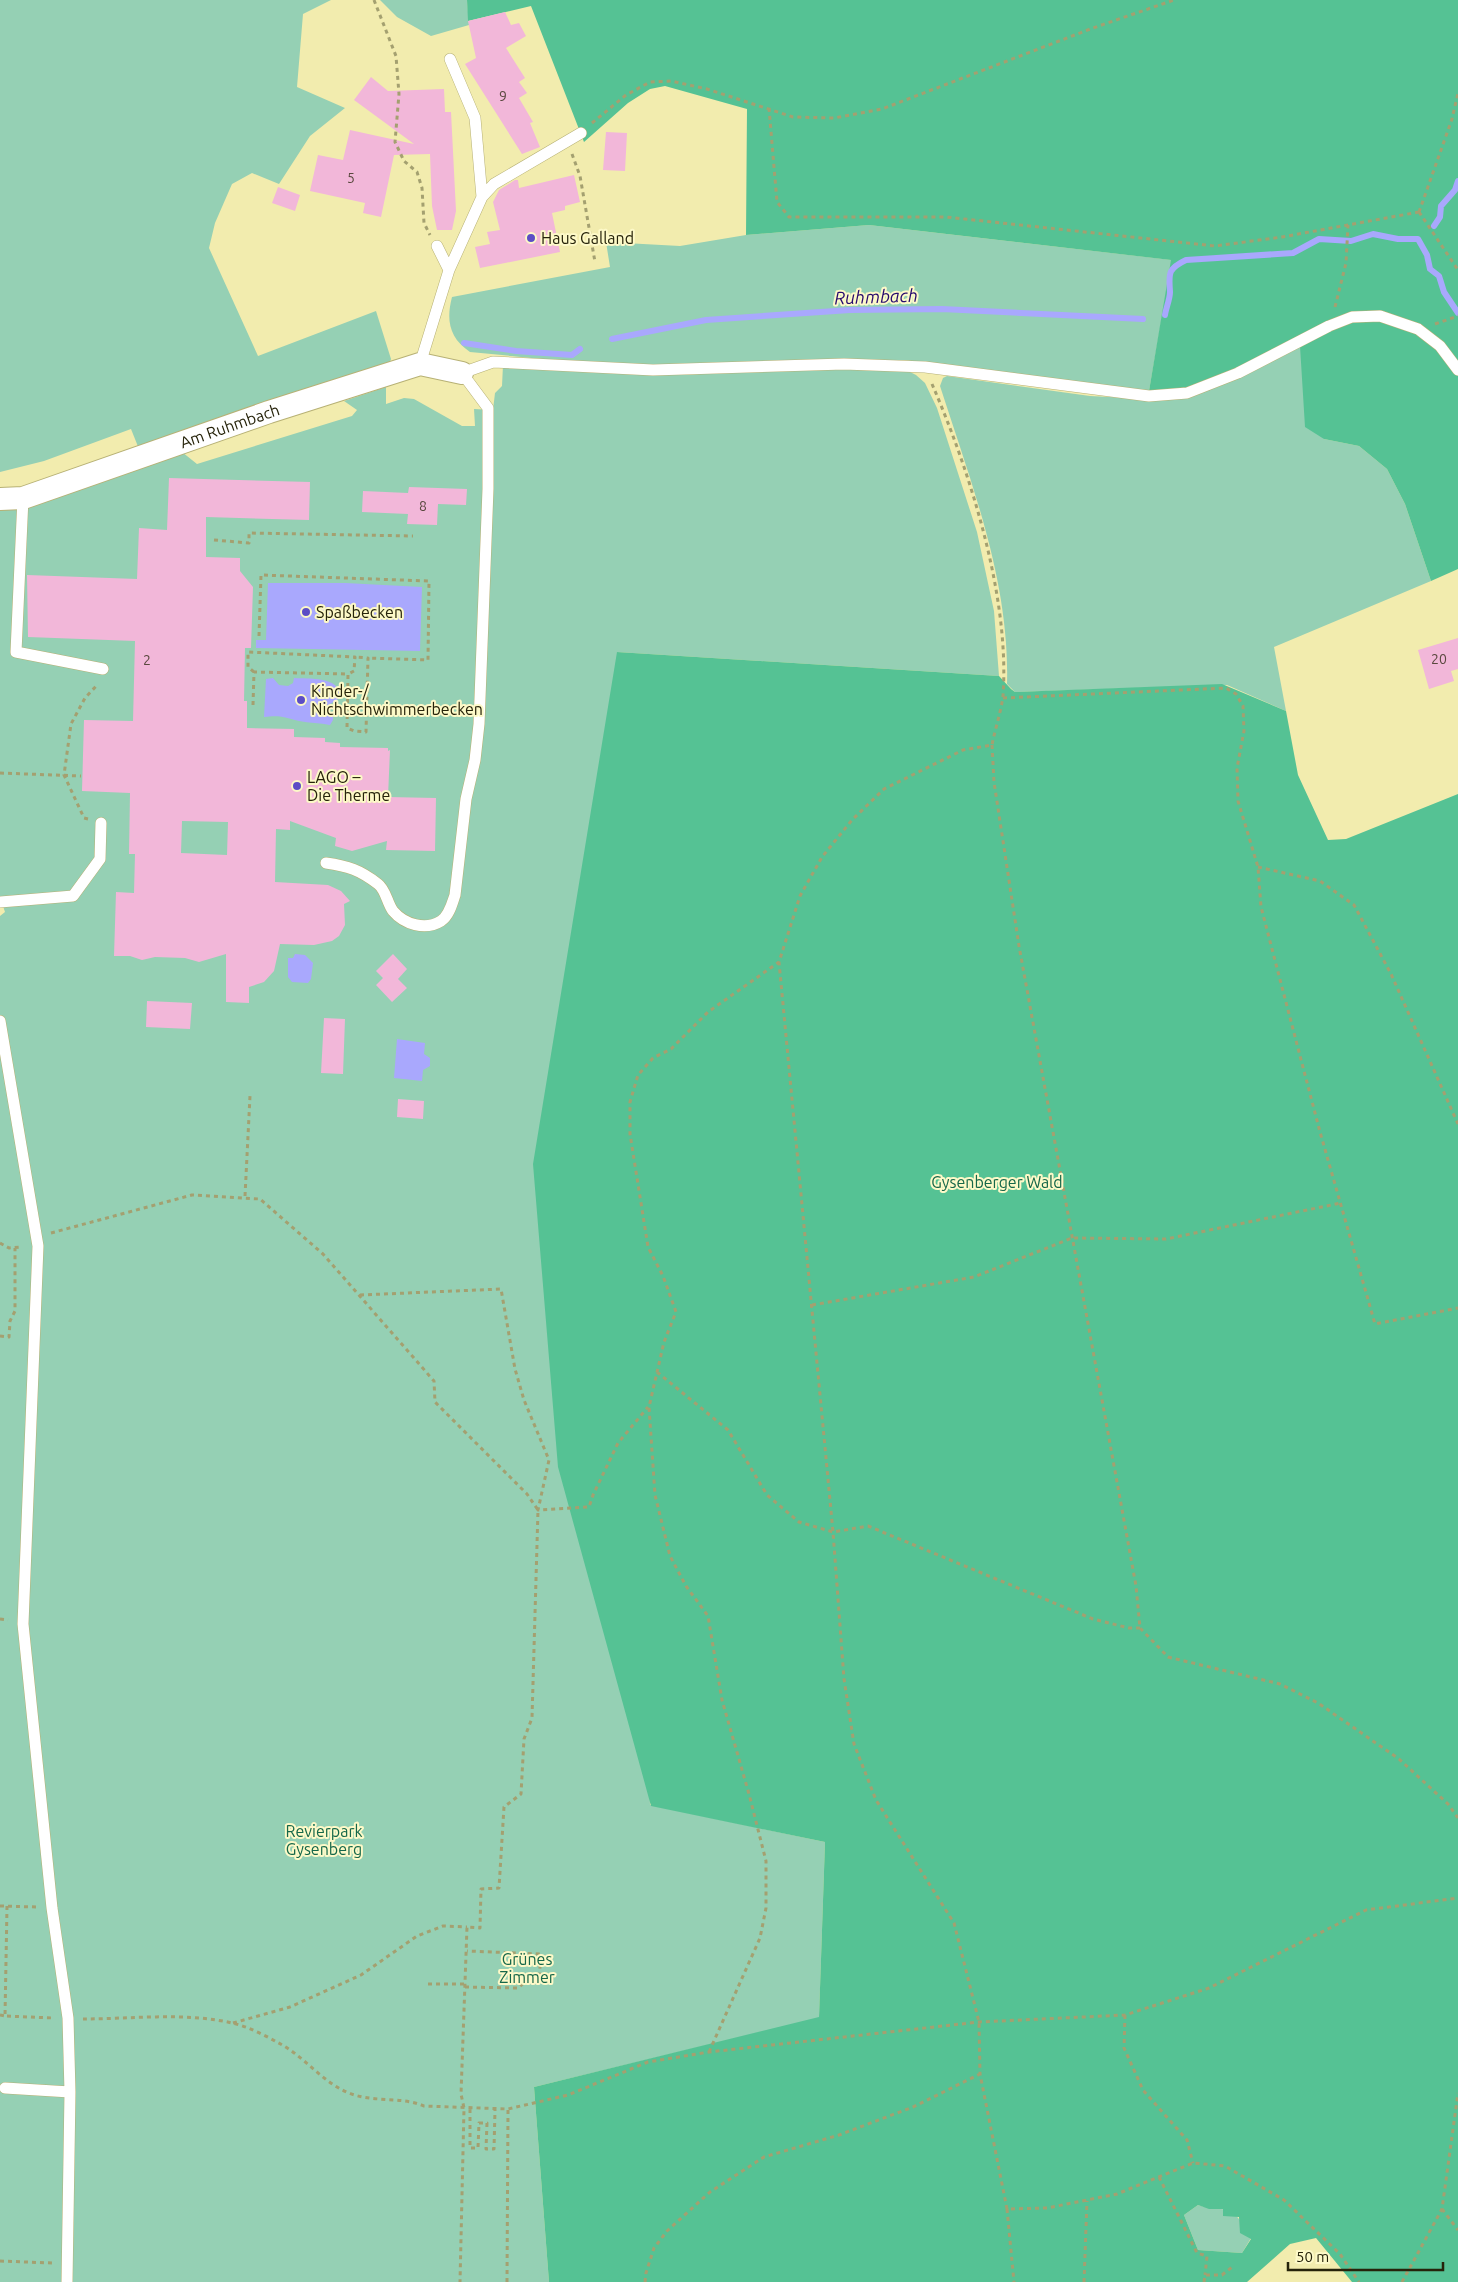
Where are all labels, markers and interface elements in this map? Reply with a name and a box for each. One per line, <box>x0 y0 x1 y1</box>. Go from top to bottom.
house number: 9 <box>499 88 507 104</box>
house number: 5 <box>347 170 355 186</box>
place label: Haus Galland <box>541 229 634 247</box>
marker: Haus Galland <box>525 232 537 244</box>
water label: Ruhmbach <box>834 285 918 307</box>
street label: Am Ruhmbach <box>178 400 282 451</box>
house number: 8 <box>419 498 427 514</box>
place label: Spaßbecken <box>316 603 403 621</box>
marker: Spaßbecken <box>300 606 312 618</box>
house number: 20 <box>1431 651 1447 667</box>
house number: 2 <box>143 652 151 668</box>
place label: Kinder-/ Nichtschwimmerbecken <box>311 682 483 718</box>
marker: Kinder-/ Nichtschwimmerbecken <box>295 694 307 706</box>
place label: LAGO – Die Therme <box>307 768 390 804</box>
marker: LAGO – Die Therme <box>291 780 303 792</box>
park label: Gysenberger Wald <box>931 1173 1063 1191</box>
park label: Revierpark Gysenberg <box>285 1822 363 1858</box>
park label: Grünes Zimmer <box>499 1950 555 1986</box>
scale bar <box>1288 2240 1443 2272</box>
text: 50 m <box>1296 2248 1329 2265</box>

